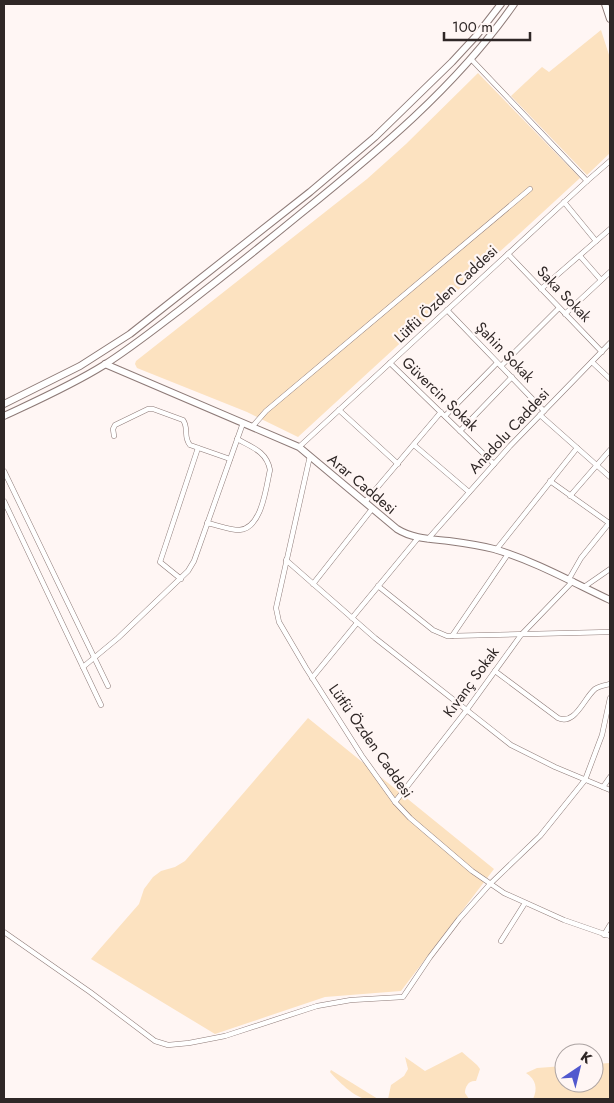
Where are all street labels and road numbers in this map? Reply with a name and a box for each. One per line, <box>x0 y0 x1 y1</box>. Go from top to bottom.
street label: Lütfü Özden Caddesi <box>389 240 503 348</box>
street label: Saka Sokak <box>532 261 597 327</box>
street label: Şahin Sokak <box>471 317 540 387</box>
street label: Güvercin Sokak <box>397 352 483 437</box>
street label: Anadolu Caddesi <box>464 383 554 479</box>
street label: Arar Caddesi <box>323 449 401 519</box>
street label: Kıvanç Sokak <box>438 642 504 722</box>
street label: Lütfü Özden Caddesi <box>323 680 419 802</box>

